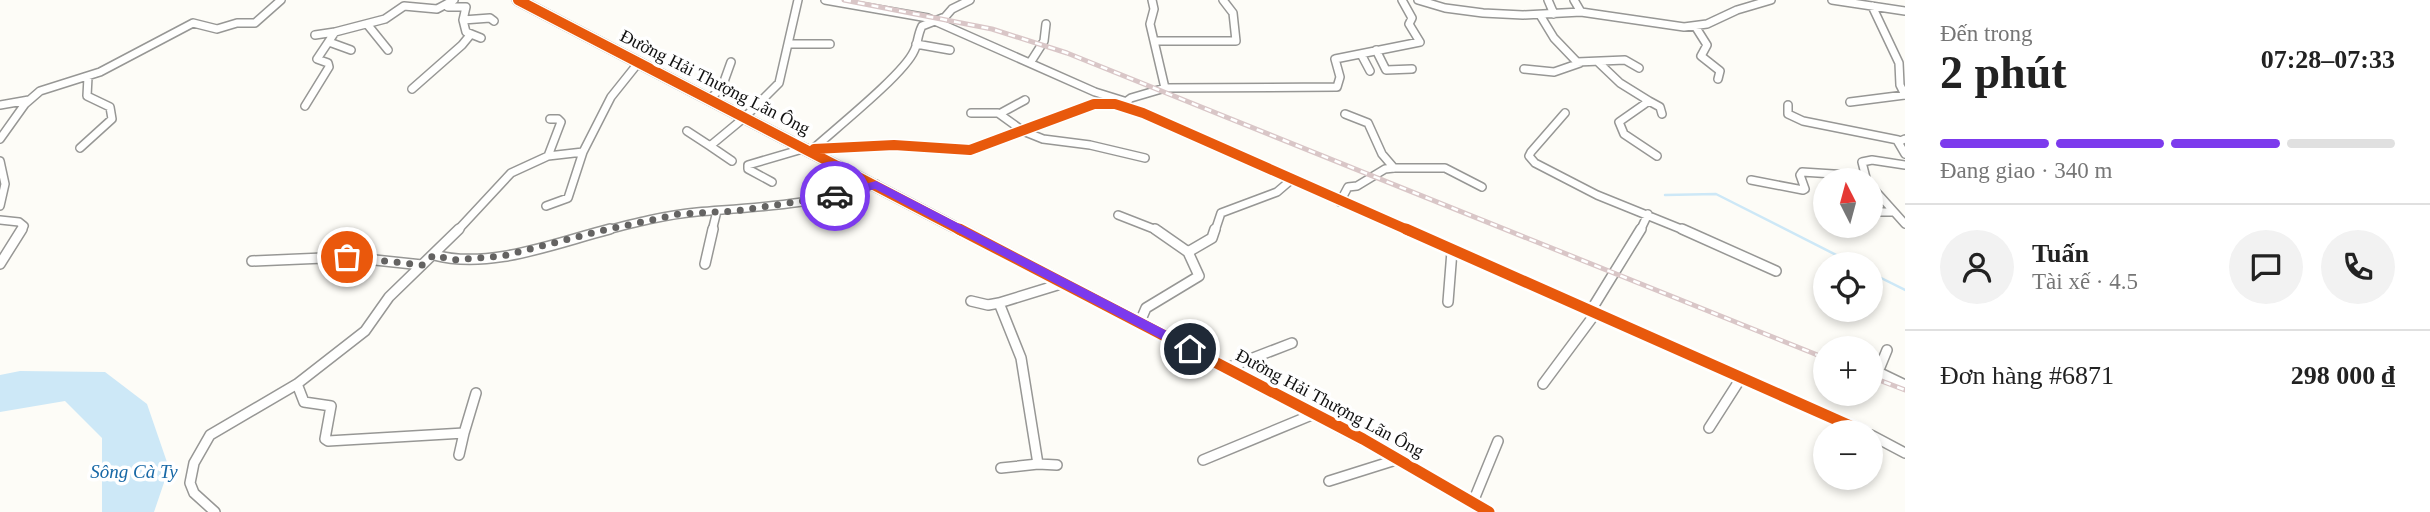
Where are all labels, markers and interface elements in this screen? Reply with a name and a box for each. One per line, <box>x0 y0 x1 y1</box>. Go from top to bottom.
text: Đến trong <box>1940 21 2033 46</box>
street label: Đường Hải Thượng Lãn Ông <box>617 24 814 139</box>
text: 07:28–07:33 <box>2261 45 2395 74</box>
text: 2 phút <box>1940 47 2067 98</box>
text: Đang giao · 340 m <box>1940 158 2112 183</box>
courier <box>800 161 870 231</box>
north arrow <box>1813 168 1883 238</box>
map controls <box>1813 168 1883 490</box>
icon: car <box>816 177 854 215</box>
pin <box>317 227 377 287</box>
button: person <box>1940 230 2014 304</box>
button: chat <box>2229 230 2303 304</box>
button: phone <box>2321 230 2395 304</box>
icon: bag <box>328 238 366 276</box>
text: Tuấn <box>2032 239 2089 268</box>
button: locate <box>1813 252 1883 322</box>
text: Tài xế · 4.5 <box>2032 269 2138 294</box>
pin <box>1160 319 1220 379</box>
icon: home <box>1171 330 1209 368</box>
button: + <box>1813 336 1883 406</box>
street label: Đường Hải Thượng Lãn Ông <box>1233 344 1428 461</box>
text: Đơn hàng #6871 <box>1940 361 2114 390</box>
text: 298 000 ₫ <box>2291 361 2395 390</box>
button: − <box>1813 420 1883 490</box>
water label: Sông Cà Ty <box>90 461 178 482</box>

